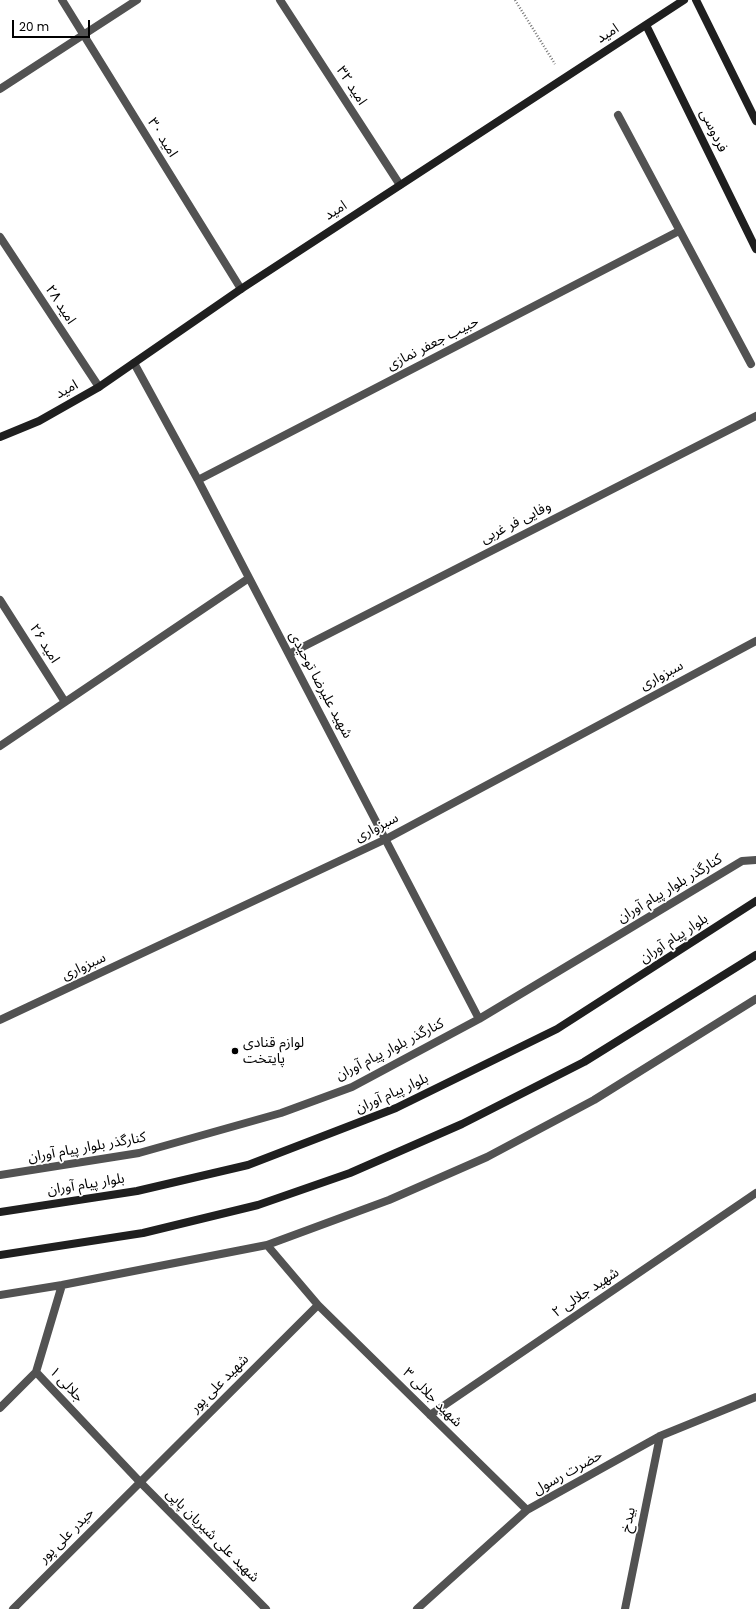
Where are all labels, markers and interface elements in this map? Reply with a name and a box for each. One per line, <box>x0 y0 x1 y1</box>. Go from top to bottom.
scale bar <box>14 12 92 38</box>
text: 20 m <box>19 18 49 35</box>
street label: امید <box>594 21 622 47</box>
street label: امید ۳۲ <box>332 63 370 109</box>
street label: فردوسی <box>695 107 731 155</box>
street label: امید ۳۰ <box>143 115 181 161</box>
street label: امید <box>322 198 350 224</box>
street label: امید ۲۸ <box>41 282 79 328</box>
street label: حبیب جعفر نمازی <box>384 314 482 374</box>
street label: امید <box>53 377 81 403</box>
street label: وفایی فر غربی <box>478 498 554 548</box>
street label: امید ۲۶ <box>25 621 63 667</box>
street label: شهید علیرضا توحیدی <box>285 629 355 741</box>
street label: سبزواری <box>637 658 687 694</box>
street label: سبزواری <box>352 810 402 846</box>
street label: کنارگذر بلوار پیام آوران <box>615 851 725 927</box>
street label: بلوار پیام آوران <box>637 911 711 967</box>
street label: سبزواری <box>59 950 109 984</box>
street label: کنارگذر بلوار پیام آوران <box>333 1015 447 1085</box>
place label: لوازم قنادی پایتخت <box>243 1035 304 1068</box>
marker: لوازم قنادی پایتخت <box>230 1046 240 1056</box>
street label: بلوار پیام آوران <box>353 1070 431 1118</box>
street label: کنارگذر بلوار پیام آوران <box>27 1129 147 1167</box>
street label: بلوار پیام آوران <box>46 1171 126 1199</box>
street label: شهید جلالی ۲ <box>549 1265 623 1321</box>
street label: شهید علی پور <box>187 1351 253 1417</box>
street label: جلالی ۱ <box>45 1364 87 1406</box>
street label: شهید جلالی ۳ <box>399 1365 465 1431</box>
street label: حضرت رسول <box>530 1447 606 1499</box>
street label: شهید علی شیریان پاپی <box>162 1486 262 1586</box>
street label: حیدر علی پور <box>36 1505 98 1567</box>
street label: بیدخ <box>618 1506 640 1534</box>

